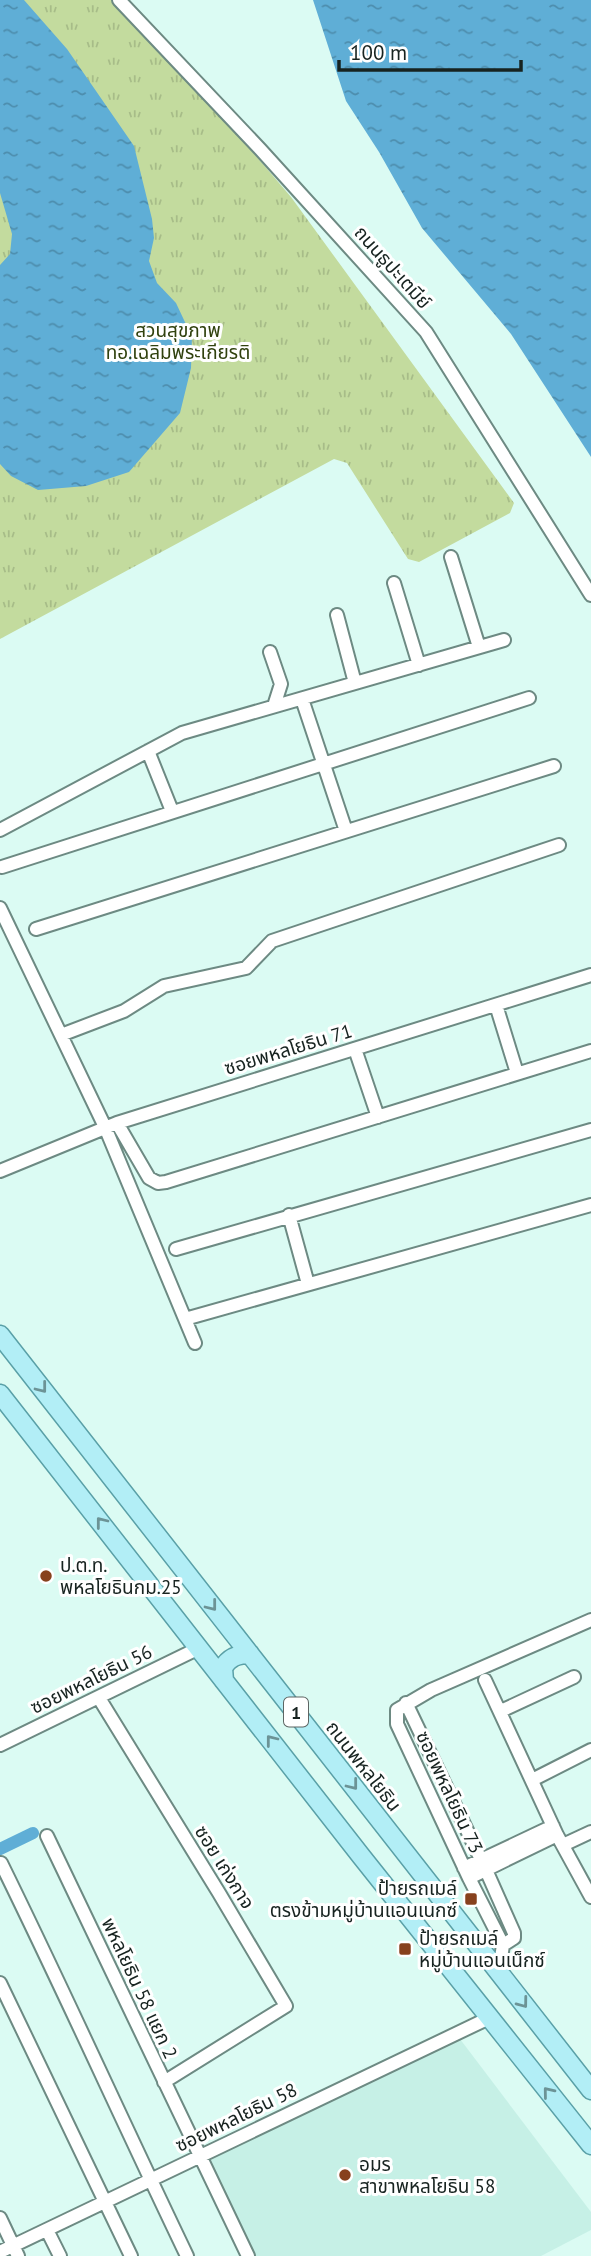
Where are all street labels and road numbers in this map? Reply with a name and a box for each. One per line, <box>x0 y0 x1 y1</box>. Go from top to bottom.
street label: ถนนธูปะเตมีย์ <box>349 221 437 314</box>
street label: ซอยพหลโยธิน 71 <box>221 1018 355 1080</box>
street label: ซอยพหลโยธิน 56 <box>26 1639 156 1719</box>
road number: 1 <box>284 1698 308 1727</box>
street label: ถนนพหลโยธิน <box>321 1716 407 1816</box>
street label: ซอยพหลโยธิน 73 <box>411 1727 489 1857</box>
street label: ซอย เก่งกาจ <box>190 1821 260 1913</box>
street label: พหลโยธิน 58 แยก 2 <box>97 1914 183 2062</box>
street label: ซอยพหลโยธิน 58 <box>171 2077 301 2157</box>

